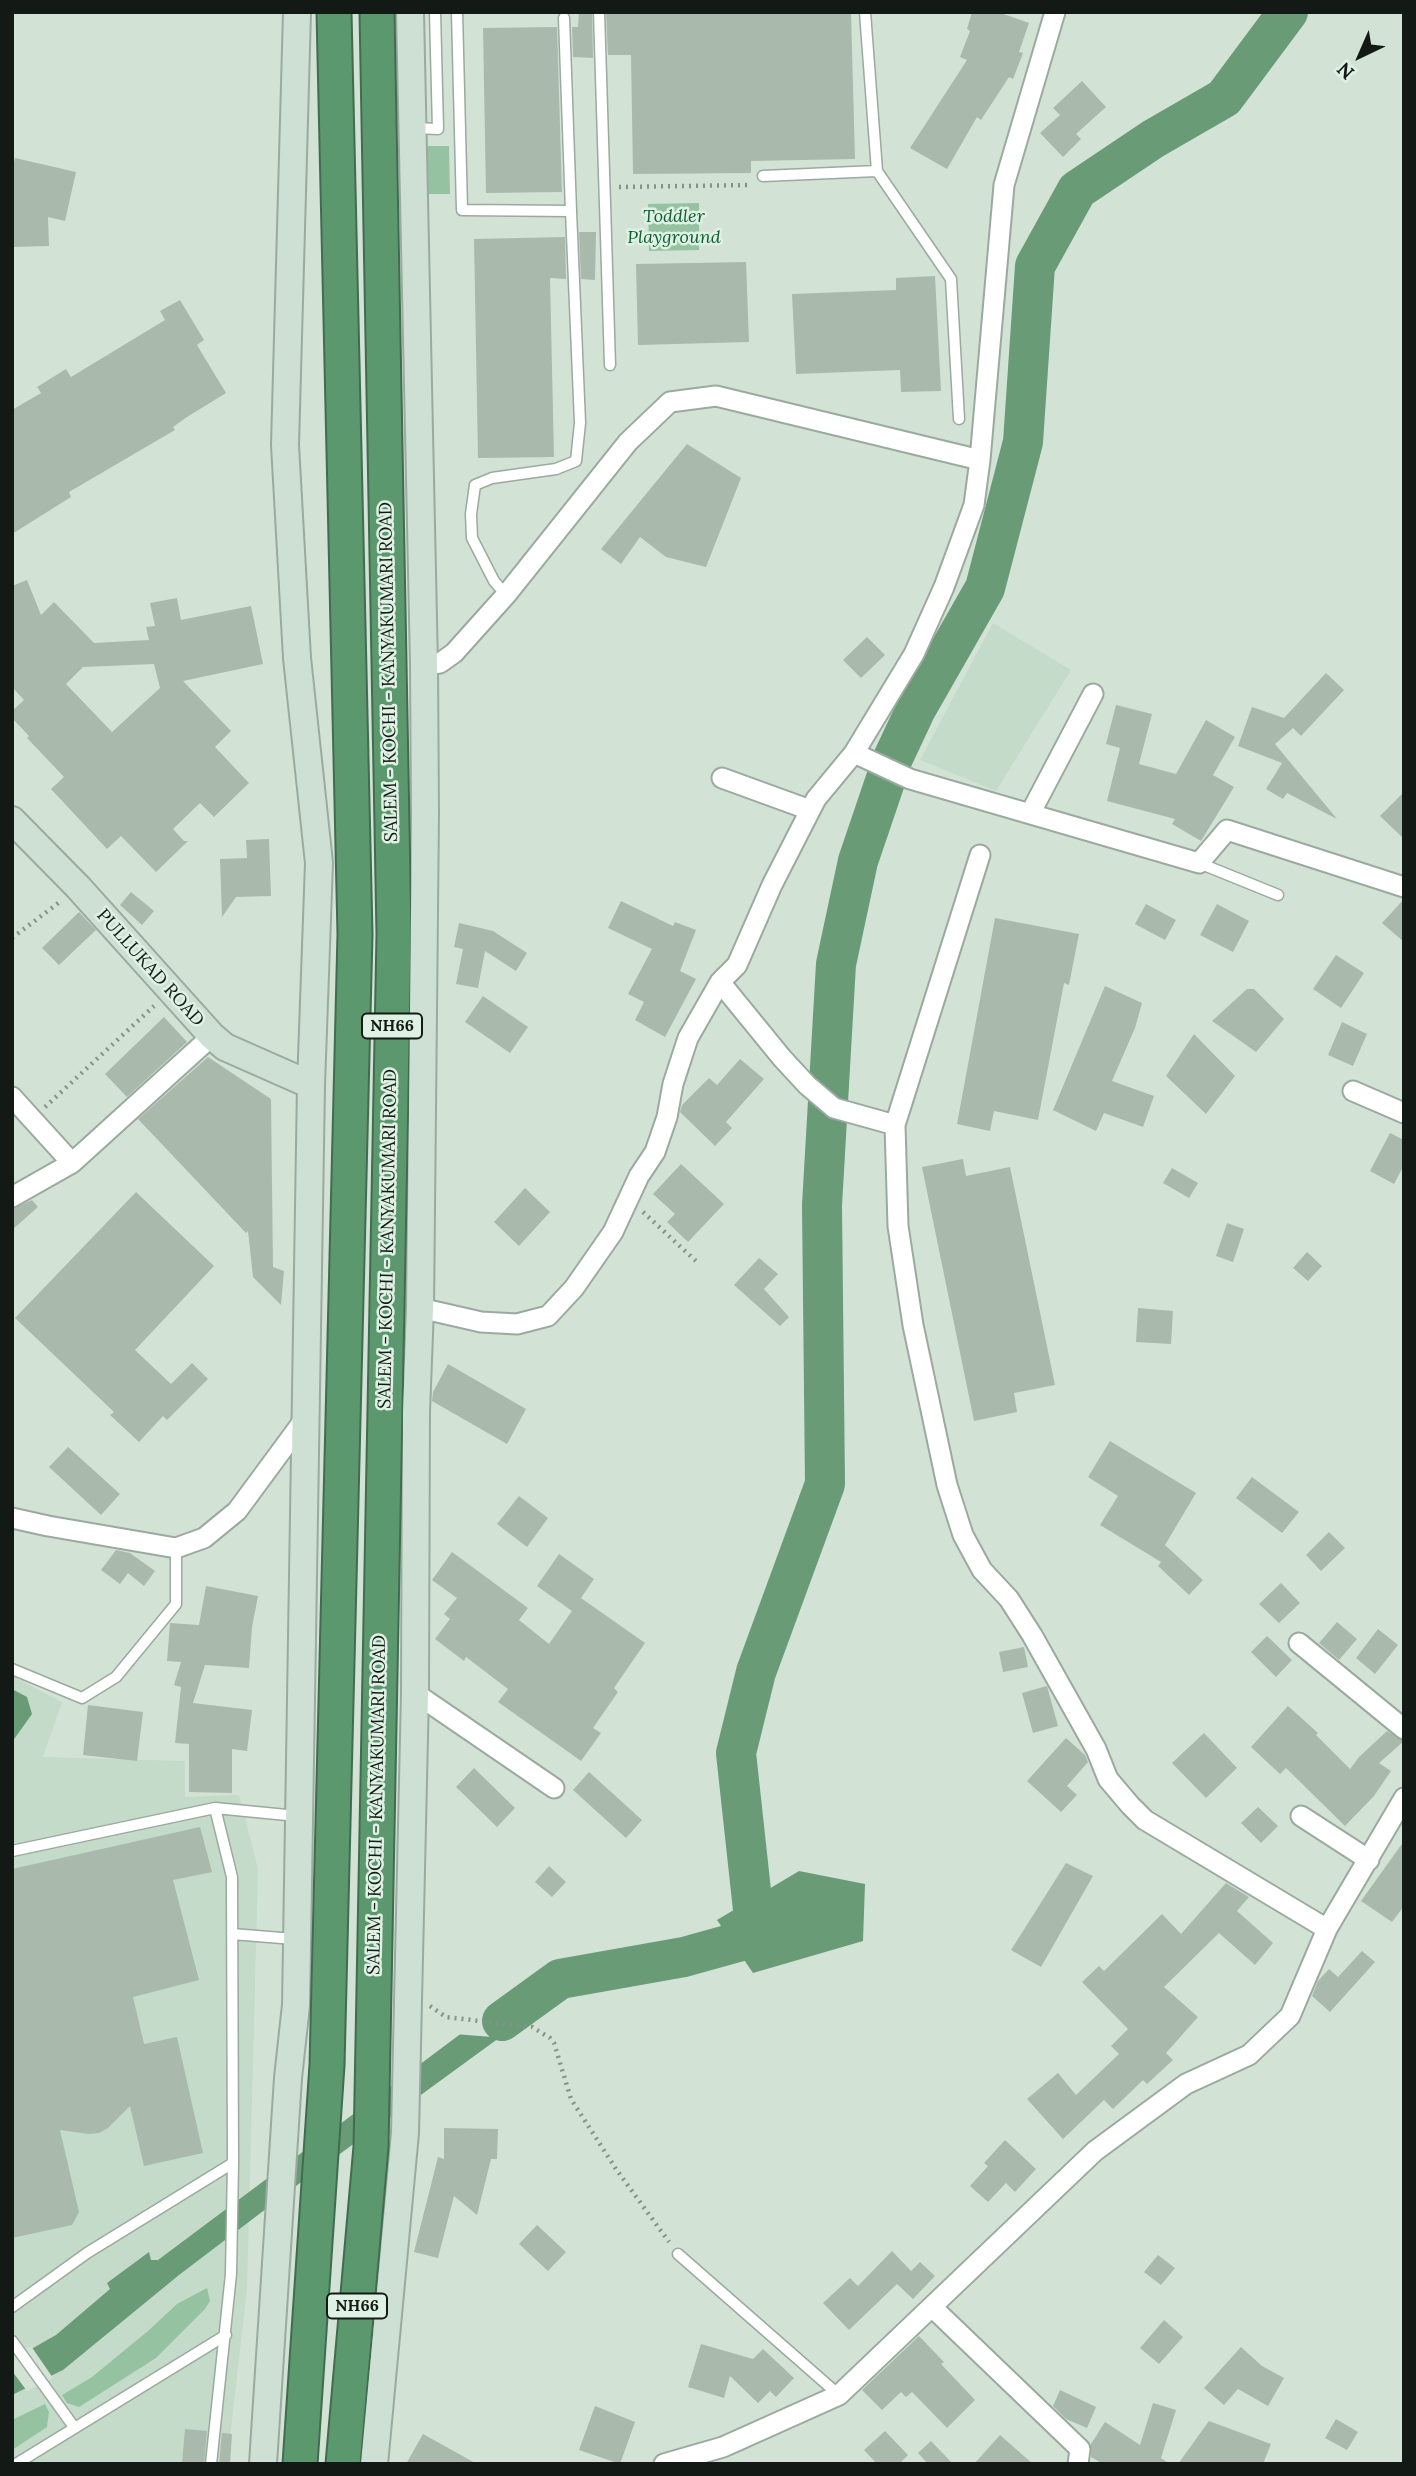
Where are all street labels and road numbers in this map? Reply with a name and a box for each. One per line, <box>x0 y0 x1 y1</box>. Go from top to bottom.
street label: SALEM - KOCHI - KANYAKUMARI ROAD <box>375 502 403 842</box>
street label: PULLUKAD ROAD <box>92 905 208 1031</box>
road number: NH66 <box>362 1014 422 1038</box>
street label: SALEM - KOCHI - KANYAKUMARI ROAD <box>374 1069 402 1409</box>
street label: SALEM - KOCHI - KANYAKUMARI ROAD <box>363 1635 391 1975</box>
road number: NH66 <box>327 2294 387 2318</box>

